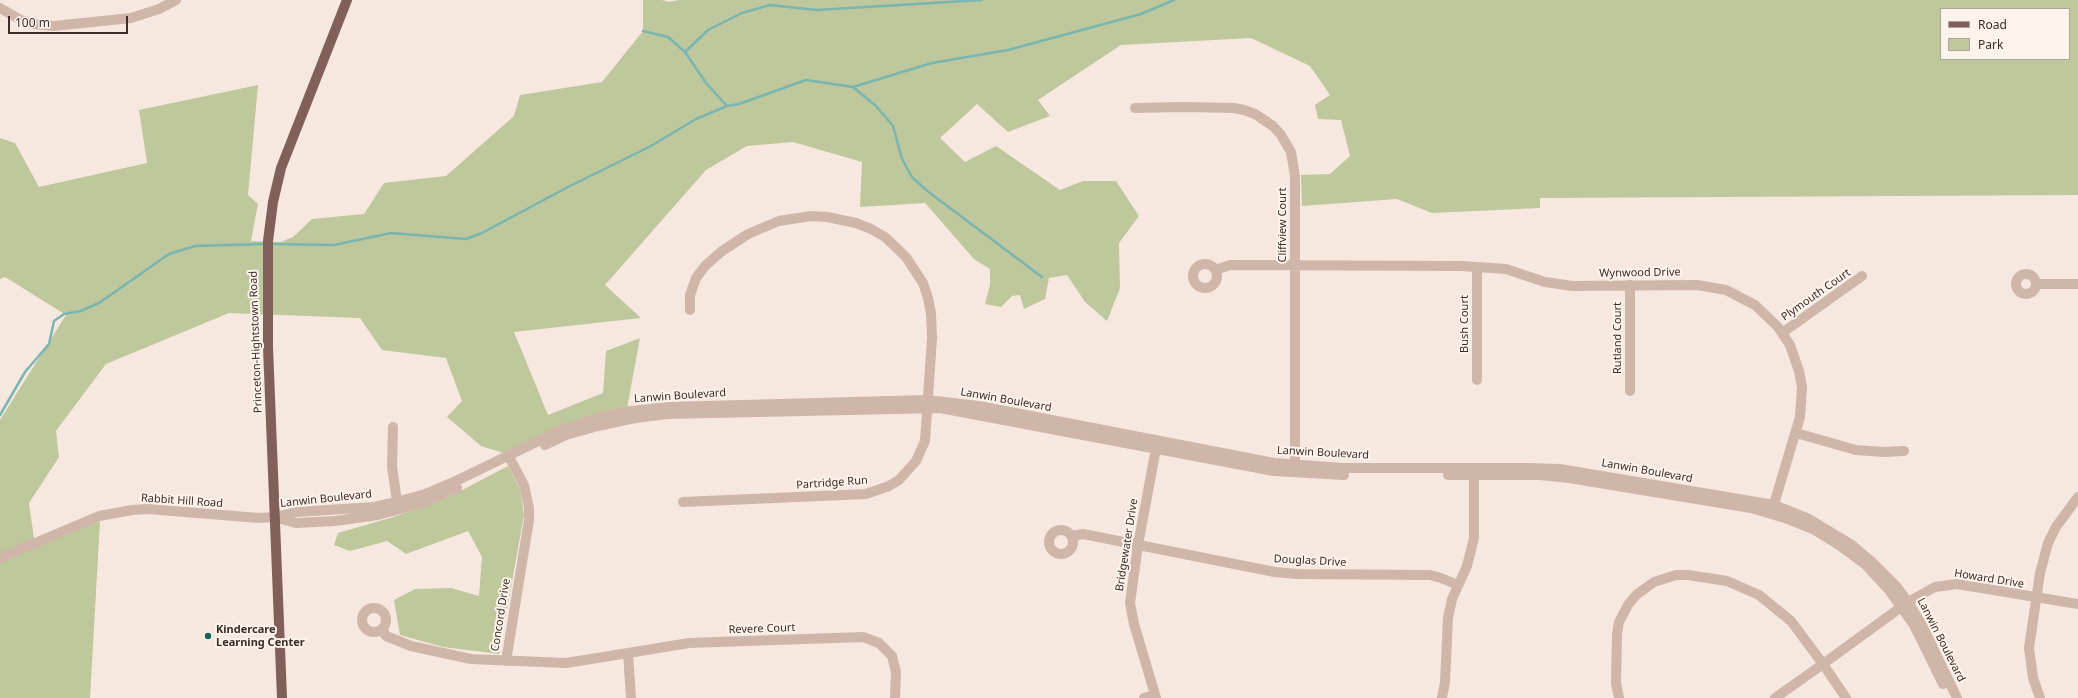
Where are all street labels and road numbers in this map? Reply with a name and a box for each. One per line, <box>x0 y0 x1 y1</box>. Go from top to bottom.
street label: Cliffview Court <box>1276 187 1290 263</box>
street label: Wynwood Drive <box>1599 266 1681 280</box>
street label: Plymouth Court <box>1779 266 1853 324</box>
street label: Princeton-Hightstown Road <box>247 271 265 413</box>
street label: Bush Court <box>1458 295 1472 353</box>
street label: Rutland Court <box>1611 302 1625 374</box>
street label: Lanwin Boulevard <box>959 385 1053 415</box>
street label: Lanwin Boulevard <box>634 386 726 406</box>
street label: Lanwin Boulevard <box>1277 444 1369 462</box>
street label: Lanwin Boulevard <box>1600 456 1694 486</box>
street label: Partridge Run <box>796 474 868 492</box>
street label: Lanwin Boulevard <box>279 488 373 510</box>
street label: Rabbit Hill Road <box>141 492 223 510</box>
street label: Bridgewater Drive <box>1113 498 1141 592</box>
street label: Douglas Drive <box>1273 553 1347 569</box>
street label: Howard Drive <box>1953 567 2025 591</box>
street label: Concord Drive <box>489 578 513 652</box>
street label: Lanwin Boulevard <box>1914 596 1968 684</box>
street label: Revere Court <box>728 621 796 637</box>

